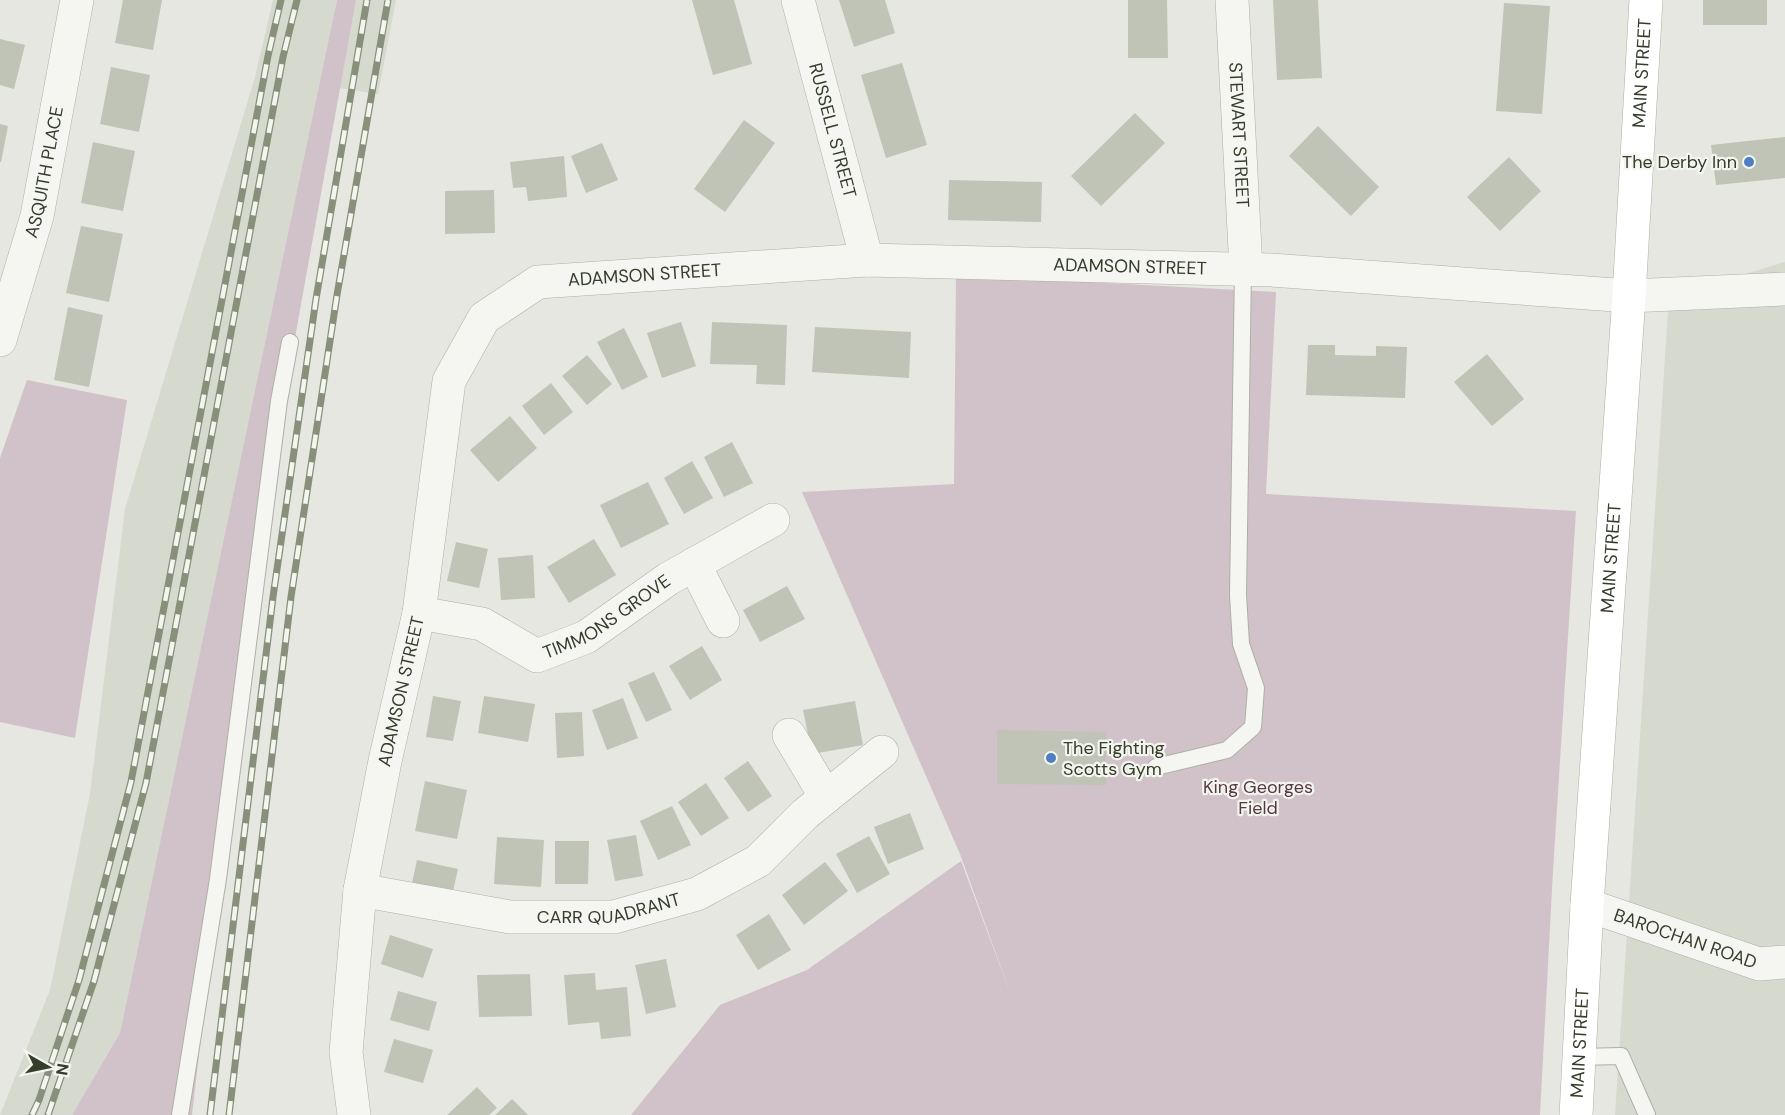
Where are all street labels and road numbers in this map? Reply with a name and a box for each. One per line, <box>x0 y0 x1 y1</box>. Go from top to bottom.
street label: MAIN STREET <box>1627 18 1657 129</box>
street label: RUSSELL STREET <box>803 60 862 201</box>
street label: STEWART STREET <box>1223 62 1255 208</box>
street label: ASQUITH PLACE <box>19 104 69 241</box>
street label: ADAMSON STREET <box>1053 253 1207 280</box>
street label: ADAMSON STREET <box>567 258 722 292</box>
street label: MAIN STREET <box>1595 502 1627 614</box>
street label: TIMMONS GROVE <box>539 569 675 665</box>
street label: ADAMSON STREET <box>372 614 430 769</box>
street label: CARR QUADRANT <box>537 887 683 929</box>
street label: BAROCHAN ROAD <box>1611 903 1760 974</box>
street label: MAIN STREET <box>1565 988 1595 1099</box>

